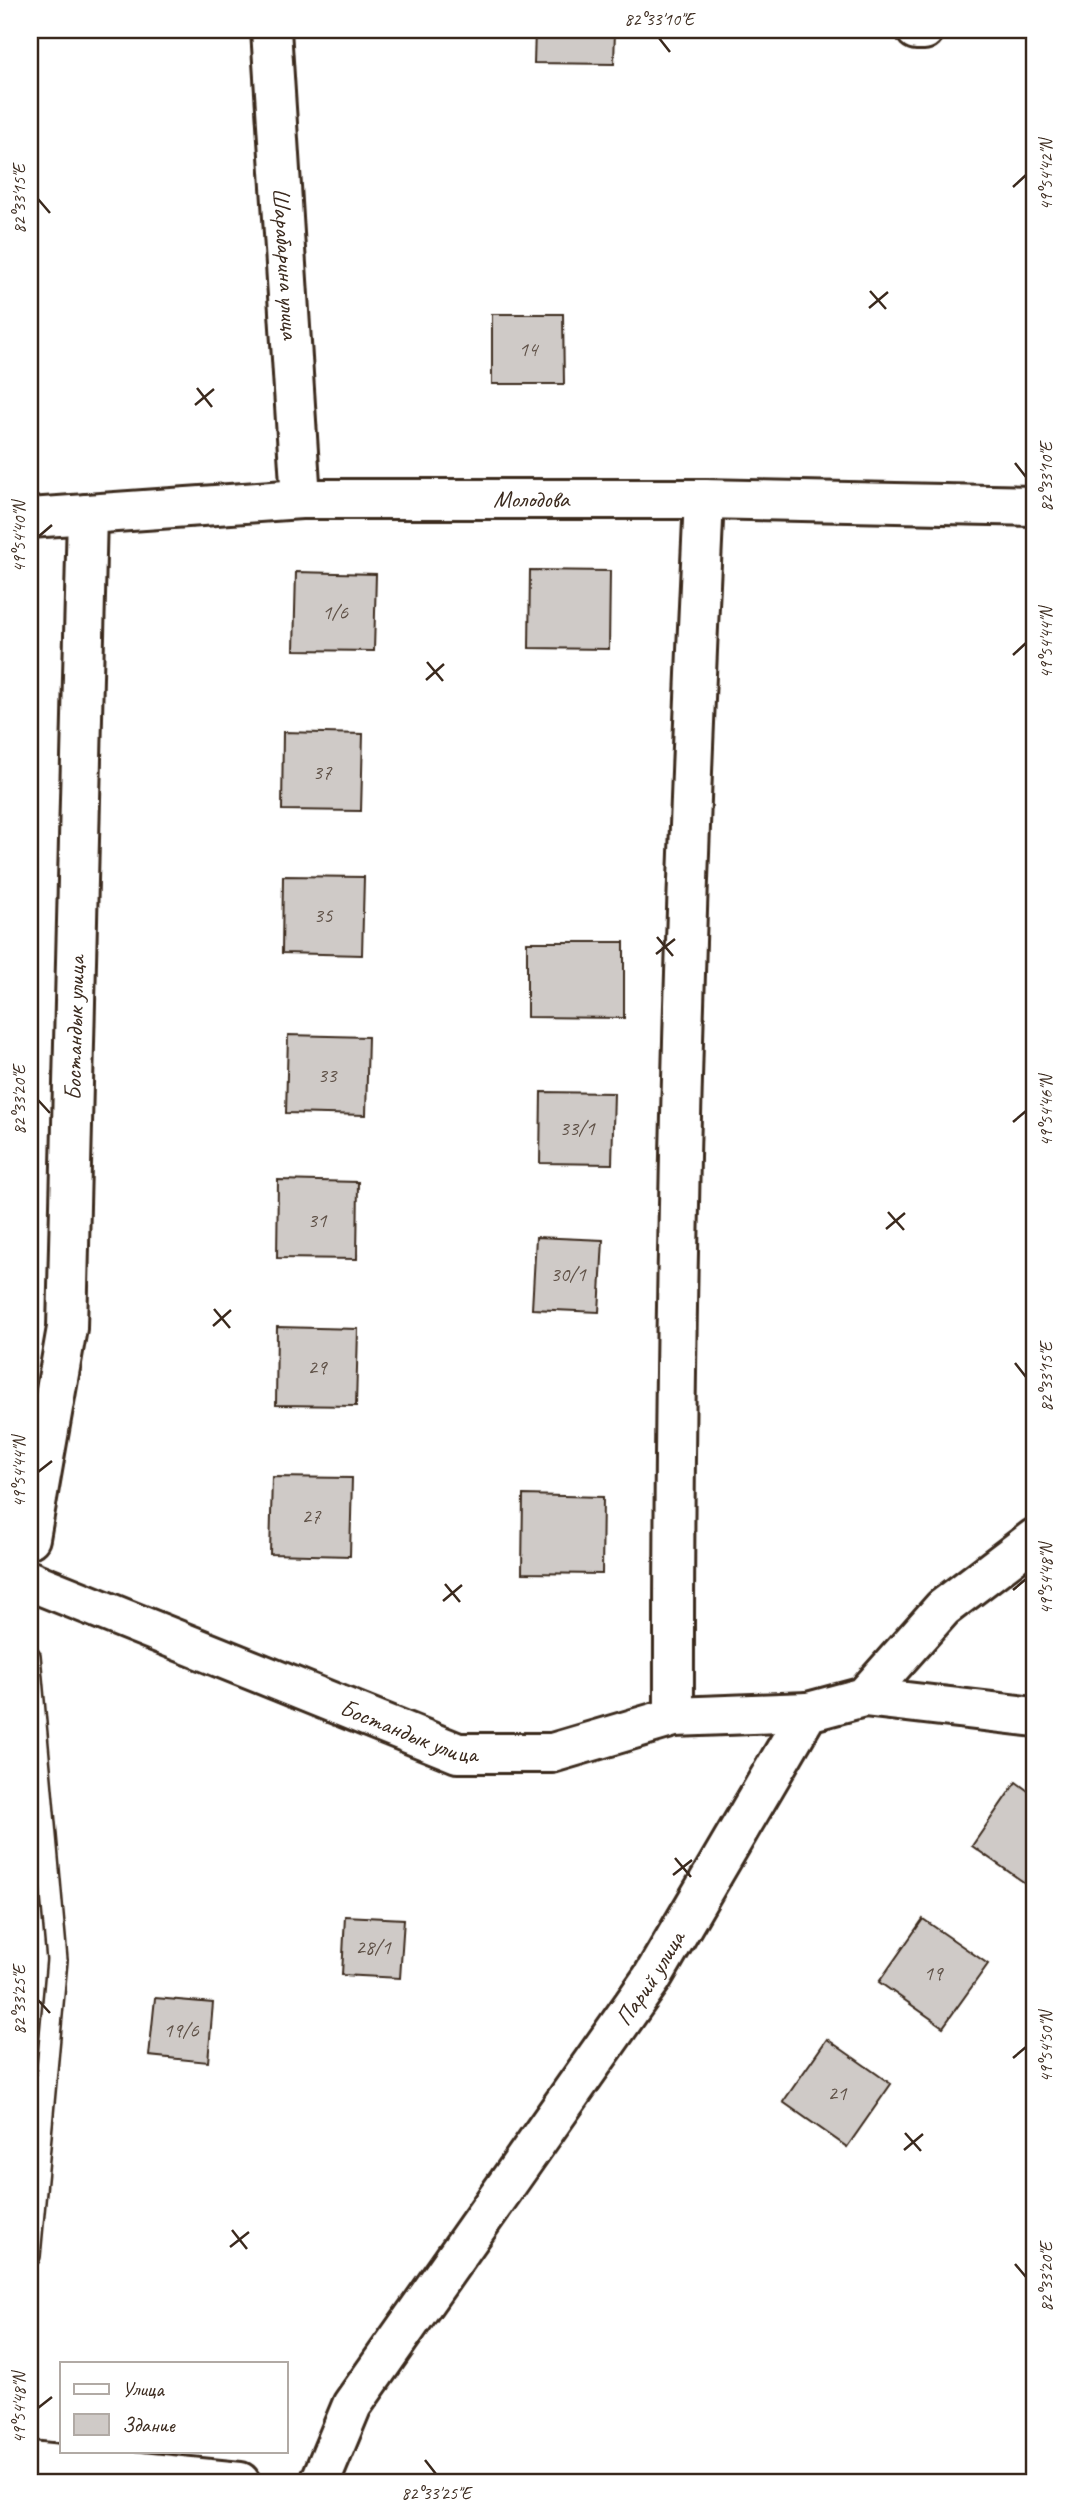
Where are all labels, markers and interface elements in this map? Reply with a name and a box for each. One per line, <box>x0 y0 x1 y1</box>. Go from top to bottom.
text: 82°33'10"E <box>624 8 696 30</box>
text: 49°54'42"N <box>1035 136 1057 210</box>
text: 82°33'15"E <box>8 162 30 234</box>
street label: Шарабарина улица <box>266 187 306 342</box>
house number: 14 <box>519 336 540 362</box>
text: 82°33'10"E <box>1035 440 1057 512</box>
street label: Молодова <box>493 484 571 514</box>
text: 49°54'40"N <box>8 498 30 572</box>
house number: 1/6 <box>322 599 348 625</box>
text: 49°54'44"N <box>1035 604 1057 678</box>
house number: 37 <box>313 759 333 785</box>
house number: 35 <box>314 902 334 928</box>
street label: Бостандык улица <box>58 954 91 1101</box>
house number: 33 <box>318 1062 338 1088</box>
text: 82°33'20"E <box>8 1063 30 1135</box>
text: 49°54'46"N <box>1035 1072 1057 1146</box>
house number: 33/1 <box>559 1115 596 1141</box>
house number: 31 <box>308 1207 328 1233</box>
house number: 30/1 <box>550 1261 587 1287</box>
text: 82°33'15"E <box>1035 1340 1057 1412</box>
house number: 29 <box>308 1354 328 1380</box>
text: 49°54'44"N <box>8 1433 30 1507</box>
house number: 27 <box>302 1503 322 1529</box>
text: 49°54'48"N <box>1035 1540 1057 1614</box>
street label: Бостандык улица <box>336 1692 479 1768</box>
street label: Парий улица <box>608 1924 692 2031</box>
house number: 28/1 <box>355 1934 392 1960</box>
house number: 19 <box>924 1960 944 1986</box>
text: 82°33'25"E <box>8 1963 30 2035</box>
text: 49°54'50"N <box>1035 2008 1057 2082</box>
house number: 19/6 <box>163 2017 199 2043</box>
house number: 21 <box>828 2080 848 2106</box>
text: 82°33'20"E <box>1035 2240 1057 2312</box>
legend <box>60 2362 287 2452</box>
text: 49°54'48"N <box>8 2369 30 2443</box>
text: Улица <box>122 2376 165 2402</box>
text: Здание <box>122 2412 176 2438</box>
text: 82°33'25"E <box>401 2482 473 2504</box>

